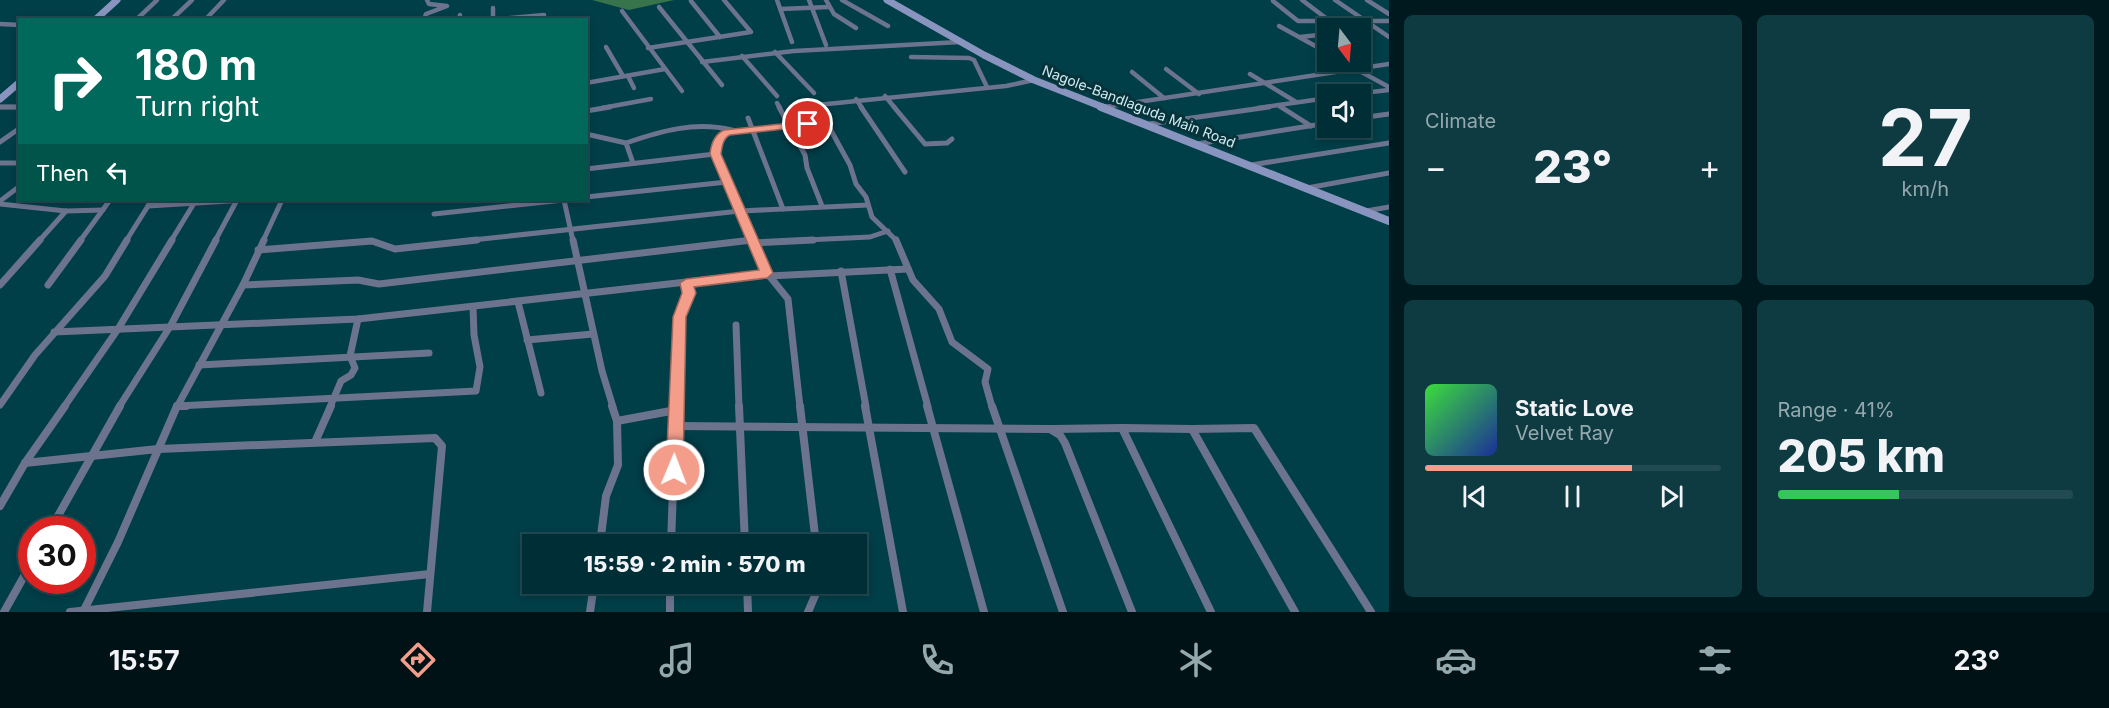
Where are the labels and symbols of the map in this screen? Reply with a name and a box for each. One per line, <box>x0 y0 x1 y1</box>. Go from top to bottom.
north arrow <box>1317 18 1371 72</box>
street label: Nagole-Bandlaguda Main Road <box>1040 61 1238 151</box>
pin <box>782 98 833 149</box>
position arrow <box>642 438 706 502</box>
speed limit sign: 30 <box>18 516 96 594</box>

